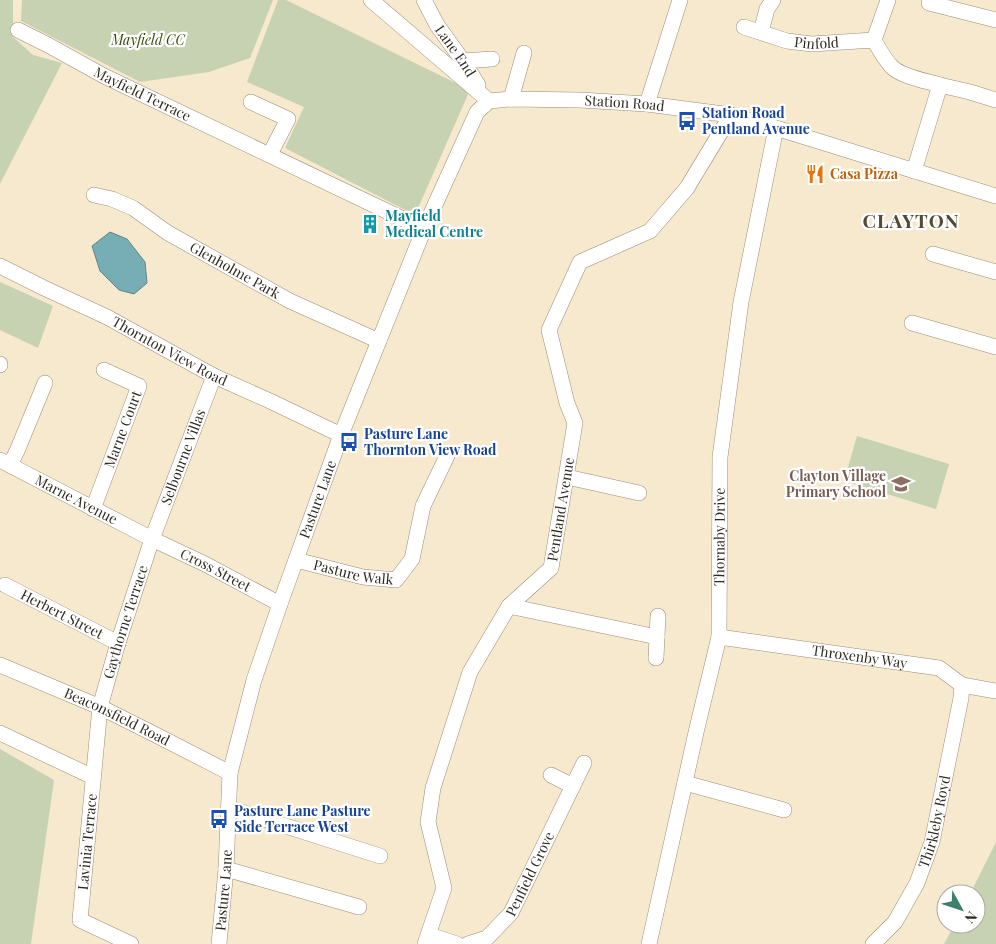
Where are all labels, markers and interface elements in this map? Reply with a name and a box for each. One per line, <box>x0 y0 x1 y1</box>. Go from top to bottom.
street label: Lane End <box>431 21 480 80</box>
park label: Mayfield CC <box>110 30 185 49</box>
street label: Pinfold <box>793 32 839 53</box>
street label: Mayfield Terrace <box>91 62 194 125</box>
street label: Station Road <box>584 90 666 115</box>
place label: Station Road Pentland Avenue <box>702 103 810 138</box>
bus stop icon: Station Road Pentland Avenue <box>676 110 698 132</box>
restaurant icon: Casa Pizza <box>804 163 826 185</box>
place label: Casa Pizza <box>830 164 899 183</box>
place label: Mayfield Medical Centre <box>385 206 483 241</box>
district label: CLAYTON <box>863 207 959 233</box>
building icon: Mayfield Medical Centre <box>359 213 381 235</box>
street label: Glenholme Park <box>187 237 284 303</box>
street label: Thornton View Road <box>109 312 230 390</box>
street label: Marne Court <box>99 387 146 470</box>
street label: Selbourne Villas <box>156 406 210 507</box>
place label: Pasture Lane Thornton View Road <box>364 424 497 459</box>
bus stop icon: Pasture Lane Thornton View Road <box>338 431 360 453</box>
street label: Pentland Avenue <box>542 456 578 563</box>
street label: Pasture Lane <box>294 458 340 541</box>
place label: Clayton Village Primary School <box>786 466 887 501</box>
street label: Marne Avenue <box>32 470 121 528</box>
school or university icon: Clayton Village Primary School <box>890 473 912 495</box>
street label: Thornaby Drive <box>709 488 729 586</box>
street label: Cross Street <box>177 544 255 596</box>
street label: Pasture Walk <box>312 555 395 589</box>
street label: Gaythorne Terrace <box>98 563 152 681</box>
street label: Herbert Street <box>18 585 108 643</box>
street label: Throxenby Way <box>811 640 909 672</box>
street label: Beaconsfield Road <box>61 683 173 750</box>
street label: Thirkleby Royd <box>913 773 954 870</box>
street label: Lavinia Terrace <box>73 792 101 891</box>
place label: Pasture Lane Pasture Side Terrace West <box>234 801 371 836</box>
bus stop icon: Pasture Lane Pasture Side Terrace West <box>208 808 230 830</box>
street label: Penfield Grove <box>501 828 558 919</box>
street label: Pasture Lane <box>210 849 236 932</box>
north arrow <box>936 884 986 934</box>
text: N <box>961 908 982 928</box>

